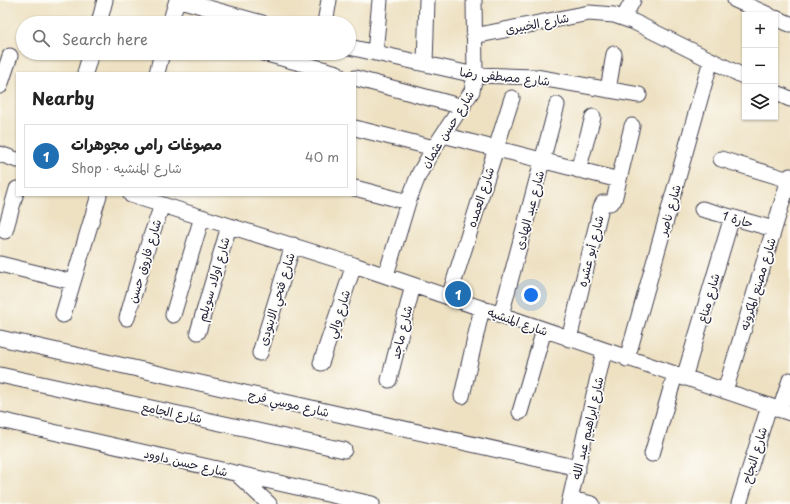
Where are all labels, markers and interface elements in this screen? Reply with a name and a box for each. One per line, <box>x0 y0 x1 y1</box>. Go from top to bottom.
street label: شارع الخبيرى <box>503 8 571 39</box>
map controls <box>742 12 778 120</box>
button: + <box>742 12 778 48</box>
search box <box>16 16 356 60</box>
icon: search <box>30 27 52 49</box>
text: Search here <box>62 27 148 50</box>
button: − <box>742 48 778 84</box>
street label: شارع مصطفى رضا <box>459 62 551 91</box>
button: layers <box>742 84 778 120</box>
text: Nearby <box>32 85 94 111</box>
street label: شارع حسن عثمان <box>416 87 479 172</box>
text: مصوغات رامى مجوهرات <box>71 132 222 155</box>
text: 1 <box>43 147 49 166</box>
text: 40 m <box>305 147 339 166</box>
text: Shop · شارع المنشيه <box>71 158 182 177</box>
street label: شارع العمده <box>462 165 499 230</box>
street label: شارع عبد الهادى <box>510 168 549 252</box>
street label: شارع ناصر <box>653 182 686 239</box>
street label: حارة 1 <box>720 206 756 232</box>
street label: شارع أبو عشره <box>572 213 609 289</box>
street label: شارع فاروق حسن <box>123 217 166 305</box>
street label: شارع اولاد سويلم <box>192 235 235 324</box>
street label: شارع مصنع المكرونه <box>734 235 781 333</box>
street label: شارع فتحي الابنودى <box>253 250 302 349</box>
street label: شارع مناع <box>692 271 725 325</box>
pin: 1 <box>445 279 471 309</box>
your location <box>521 285 541 305</box>
street label: شارع والي <box>322 287 357 341</box>
street label: شارع المنشيه <box>485 302 551 341</box>
street label: شارع ماجد <box>386 303 417 361</box>
street label: شارع ابراهيم عبد الله <box>566 375 609 481</box>
street label: شارع موسي فرج <box>246 385 331 424</box>
street label: شارع الجامع <box>140 397 204 428</box>
street label: شارع النجاح <box>737 425 772 486</box>
street label: شارع حسن داوود <box>142 444 230 481</box>

